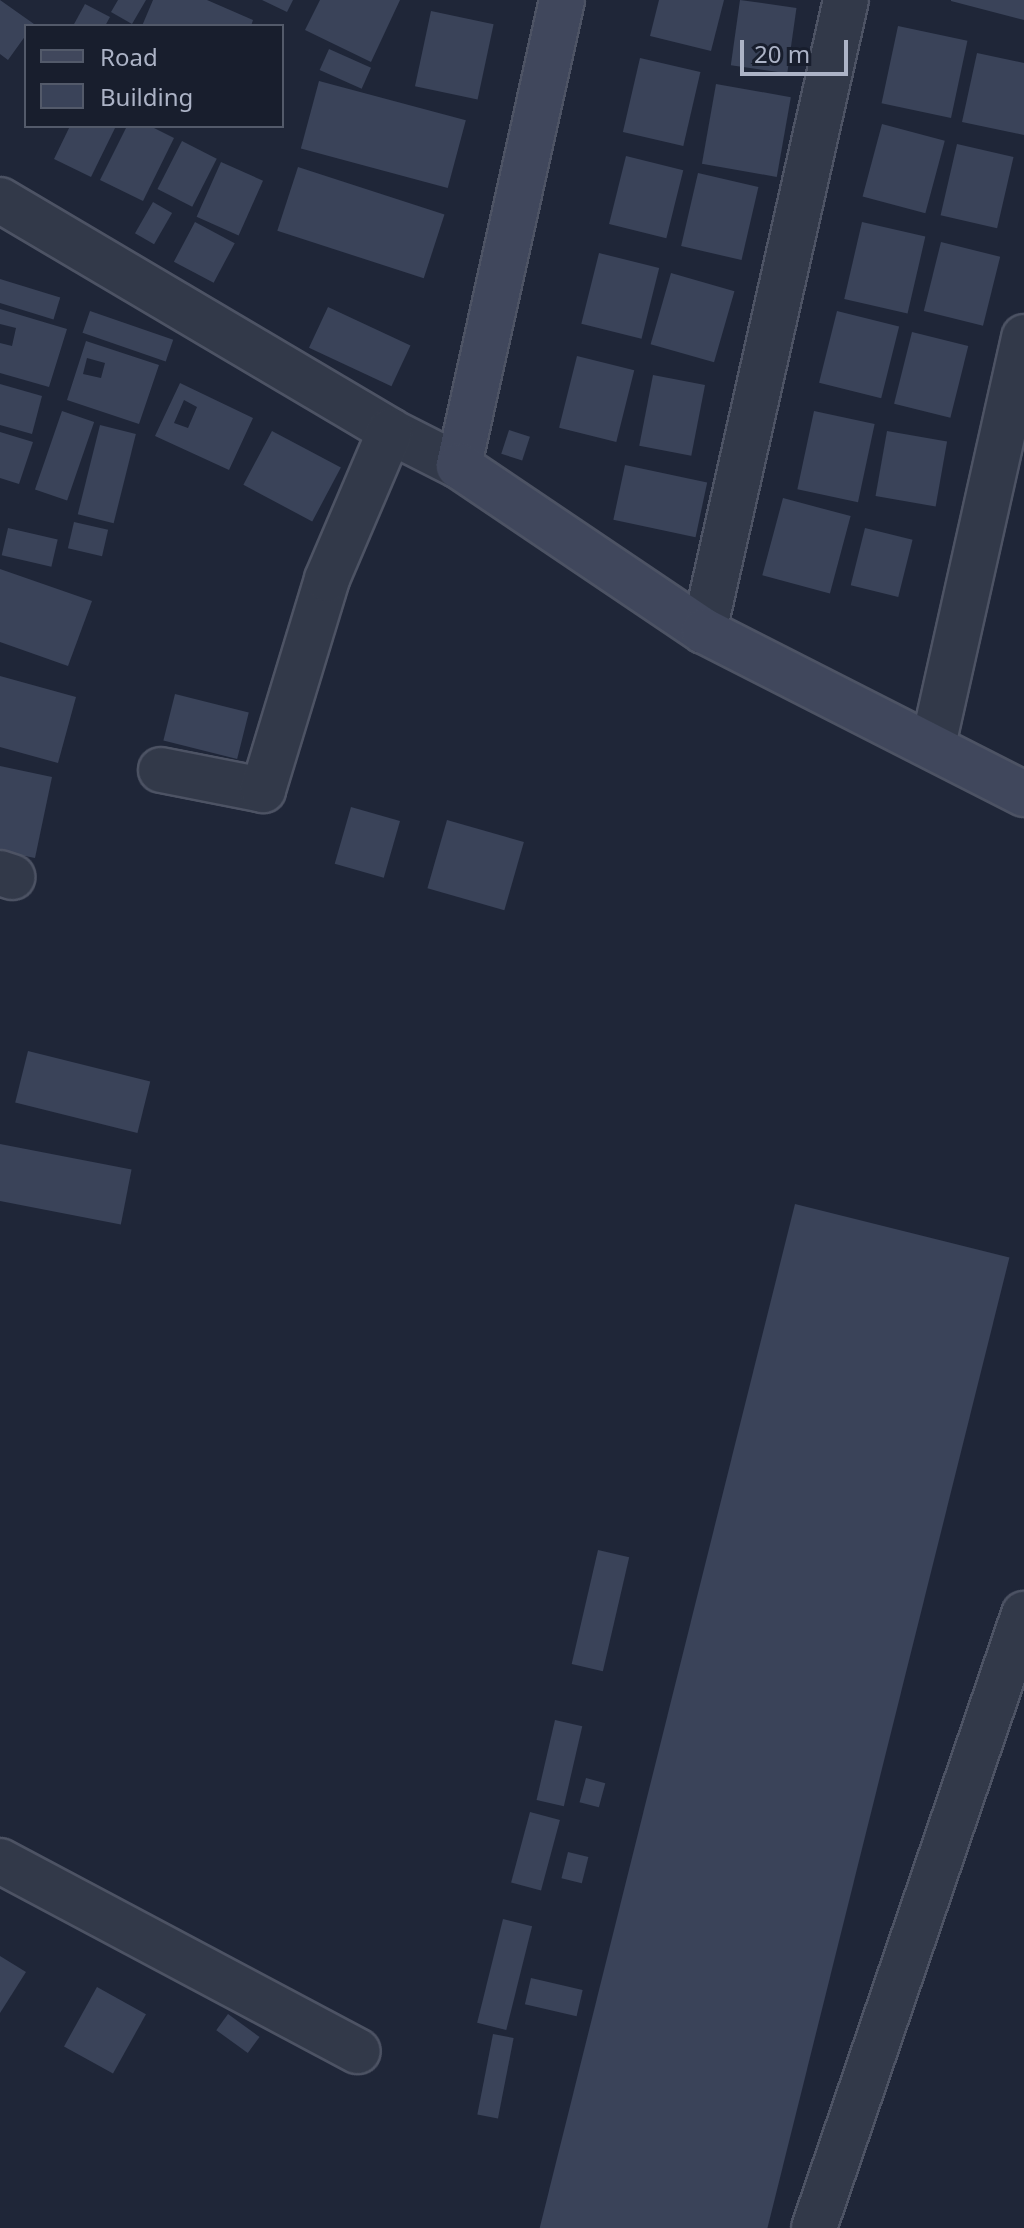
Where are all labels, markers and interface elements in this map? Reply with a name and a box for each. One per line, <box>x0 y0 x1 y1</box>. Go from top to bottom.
legend <box>24 24 284 128</box>
scale bar <box>744 24 852 74</box>
text: 20 m <box>754 37 810 70</box>
text: Road <box>100 40 158 73</box>
text: Building <box>100 80 193 113</box>

